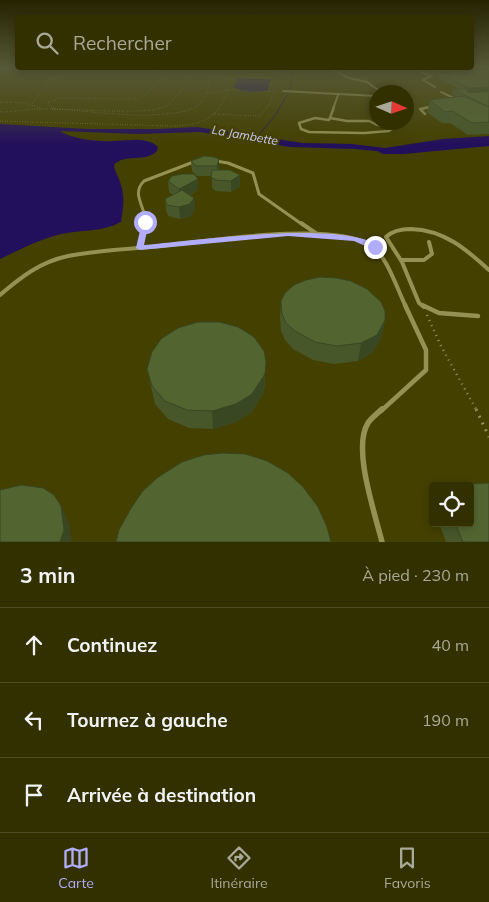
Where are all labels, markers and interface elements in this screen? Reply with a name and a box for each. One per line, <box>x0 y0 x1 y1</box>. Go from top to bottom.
search box <box>15 15 474 70</box>
icon: search <box>33 29 61 57</box>
text: Rechercher <box>73 31 172 55</box>
north arrow <box>369 85 414 130</box>
water label: La Jambette <box>211 122 280 148</box>
route start <box>134 211 157 234</box>
route end <box>364 236 387 259</box>
map controls <box>429 482 474 527</box>
button: locate <box>429 482 474 527</box>
text: 3 min <box>20 562 75 588</box>
text: À pied · 230 m <box>362 565 469 585</box>
icon: ahead <box>20 631 48 659</box>
text: Continuez <box>67 633 157 657</box>
text: 40 m <box>432 635 469 655</box>
icon: left <box>20 706 48 734</box>
text: Tournez à gauche <box>67 708 228 732</box>
text: 190 m <box>422 710 469 730</box>
icon: arrive <box>20 781 48 809</box>
text: Arrivée à destination <box>67 783 256 807</box>
tab: Carte <box>58 844 94 892</box>
tab: Itinéraire <box>211 844 268 892</box>
tab: Favoris <box>384 844 431 892</box>

